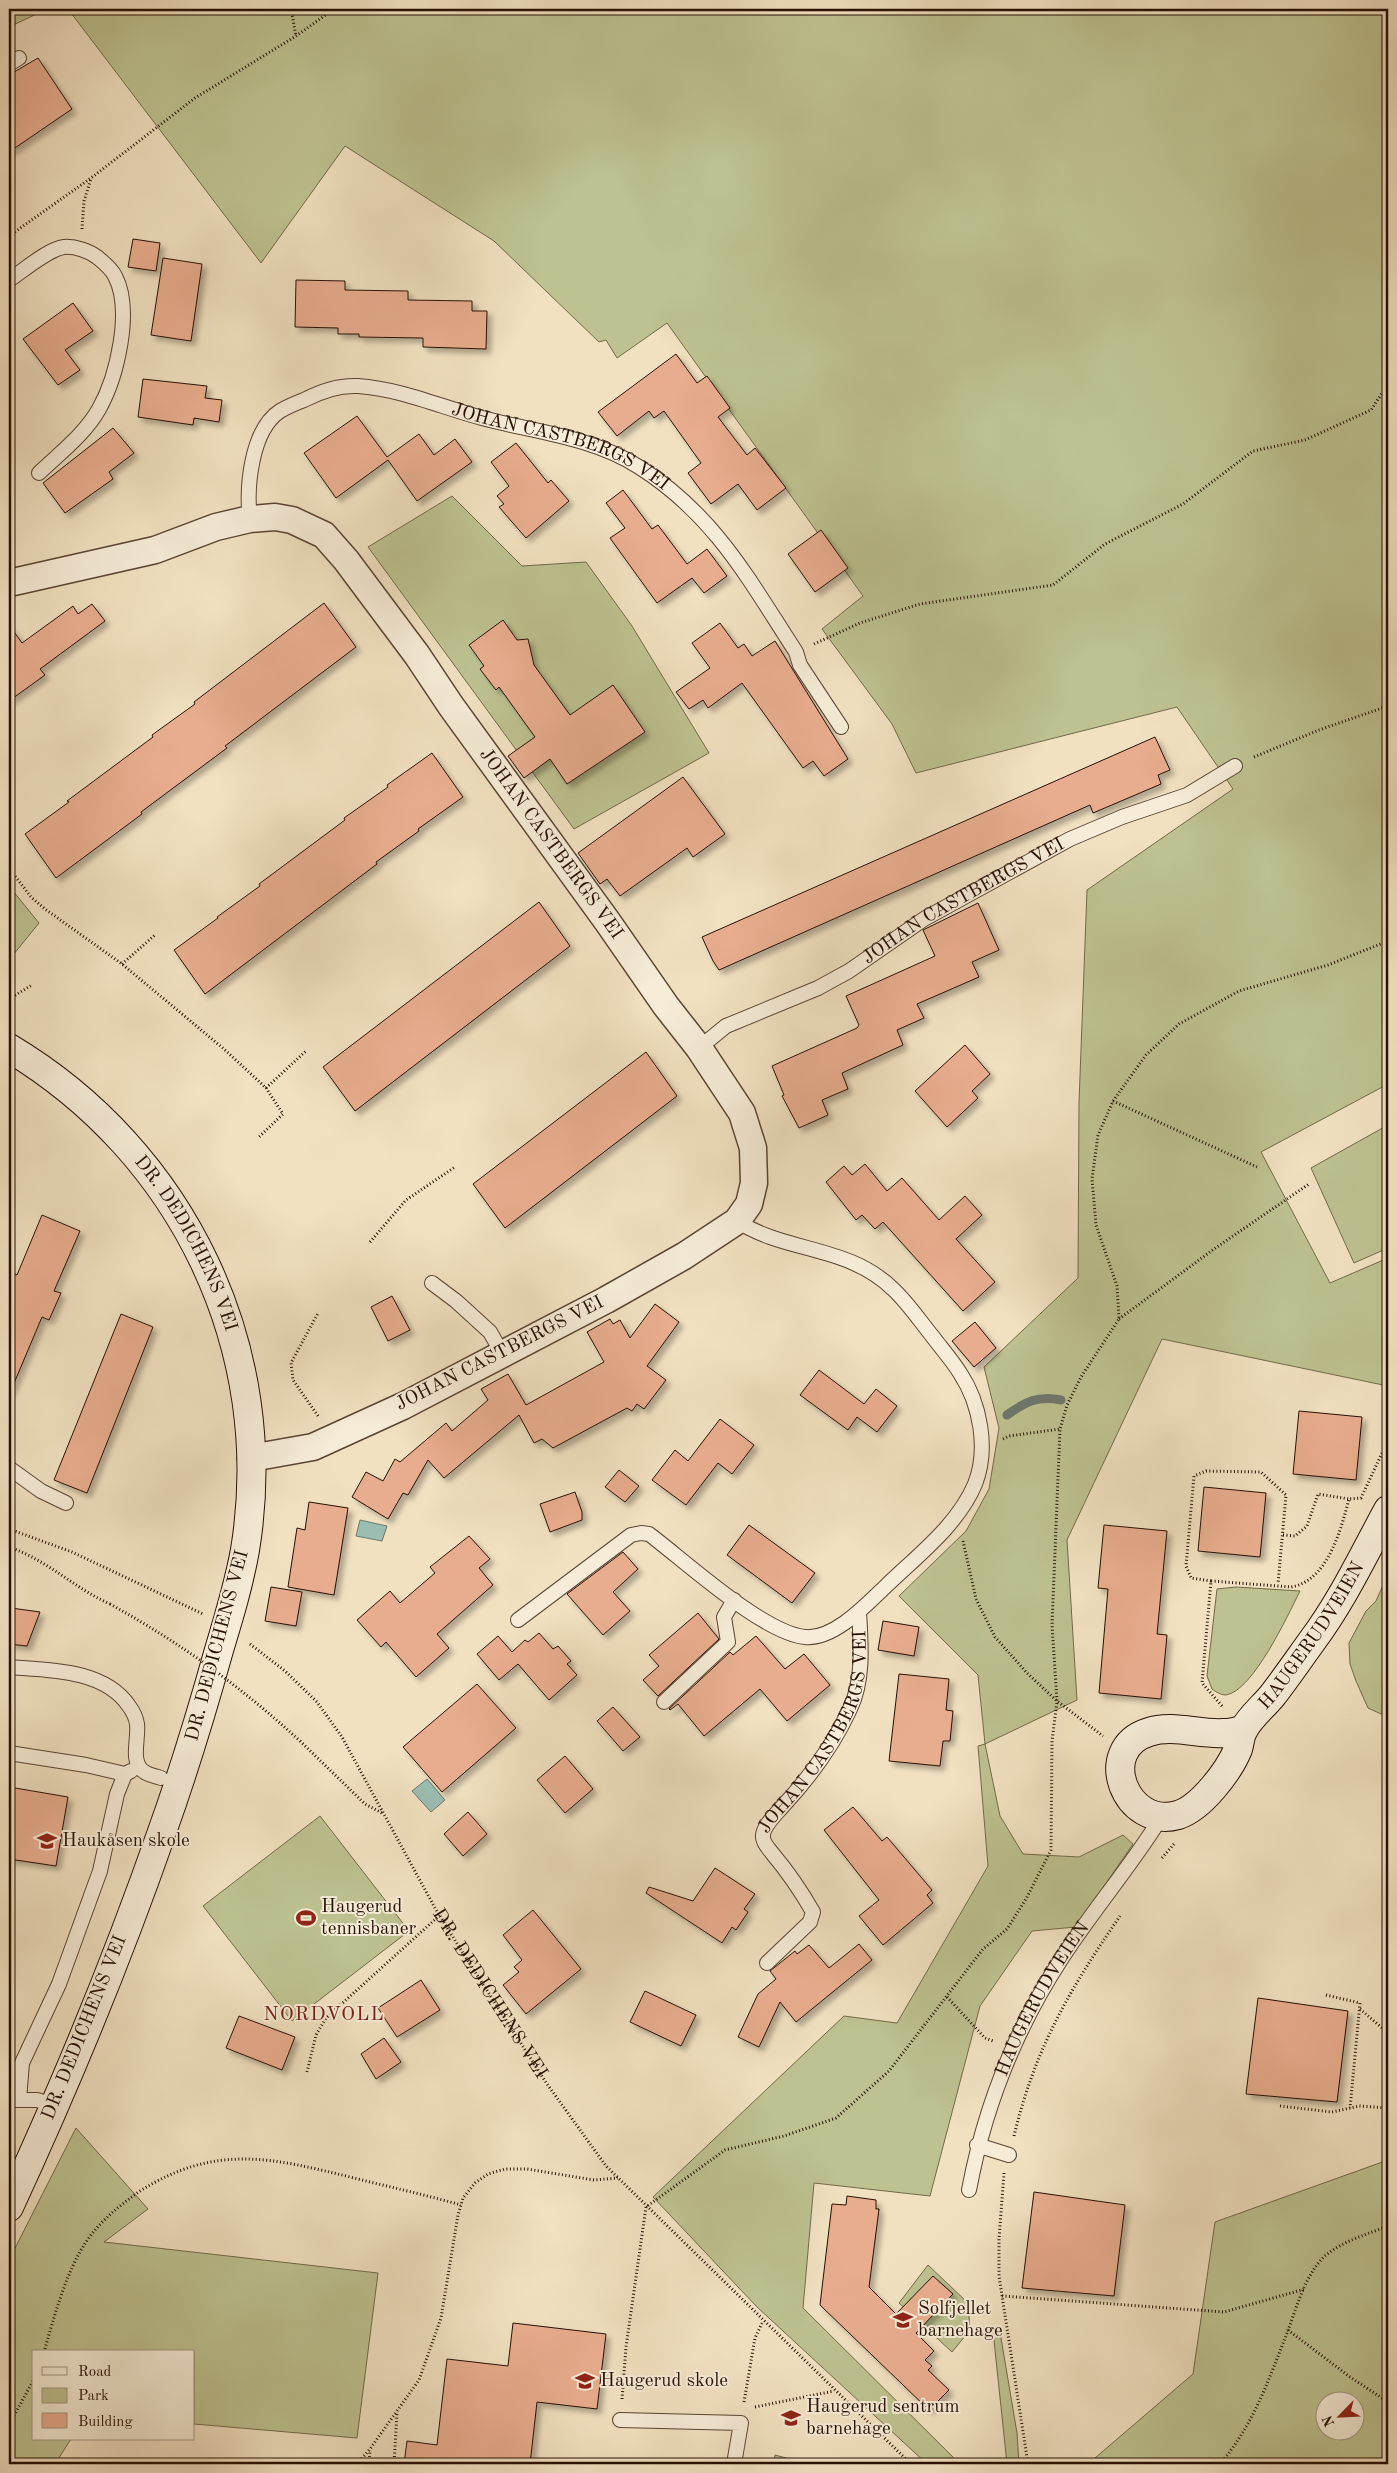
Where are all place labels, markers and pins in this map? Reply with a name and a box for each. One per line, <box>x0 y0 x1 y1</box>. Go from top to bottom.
school or university icon: Haukåsen skole <box>36 1830 58 1852</box>
place label: Haukåsen skole <box>62 1832 190 1851</box>
place label: Haugerud tennisbaner <box>321 1898 416 1939</box>
sports icon: Haugerud tennisbaner <box>295 1907 317 1929</box>
place label: Solfjellet barnehage <box>918 2300 1003 2341</box>
school or university icon: Solfjellet barnehage <box>892 2309 914 2331</box>
school or university icon: Haugerud skole <box>574 2370 596 2392</box>
place label: Haugerud skole <box>600 2372 728 2391</box>
place label: Haugerud sentrum barnehage <box>806 2398 960 2439</box>
school or university icon: Haugerud sentrum barnehage <box>780 2407 802 2429</box>

